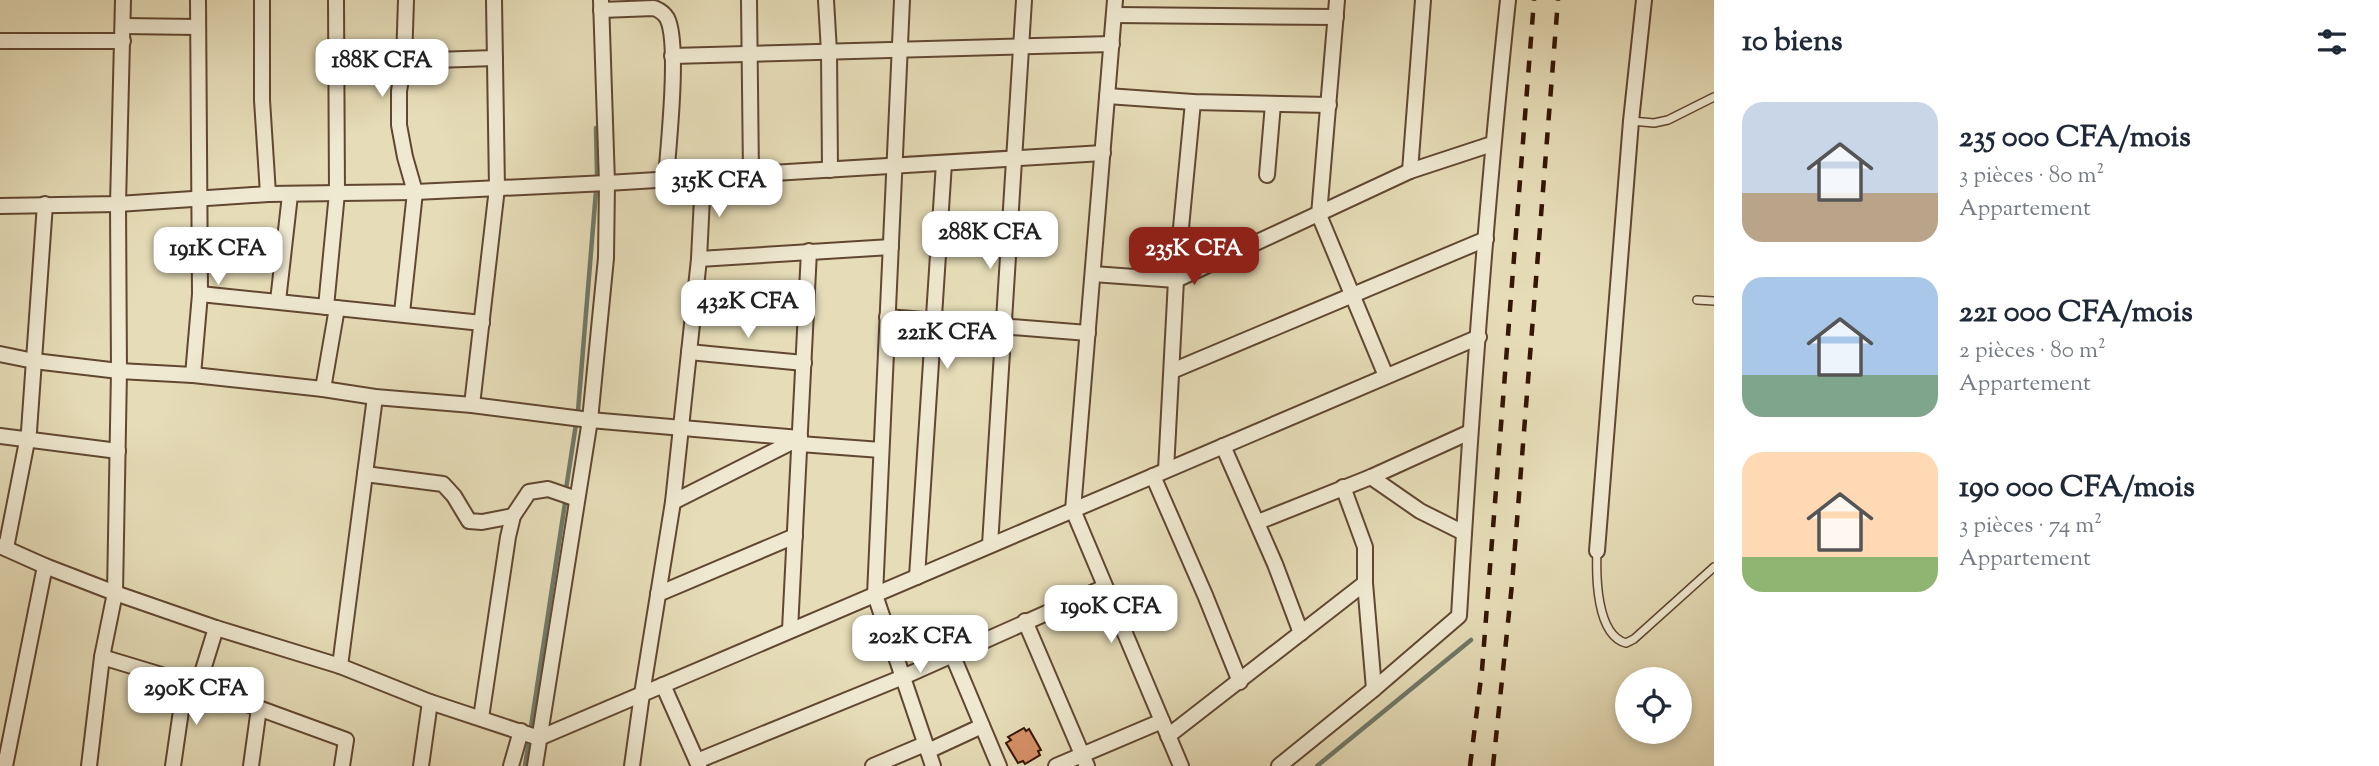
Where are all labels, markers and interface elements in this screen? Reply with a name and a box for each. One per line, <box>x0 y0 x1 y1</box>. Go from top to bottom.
text: 10 biens <box>1742 21 1842 64</box>
icon: filters <box>2313 23 2351 61</box>
pin: 188K CFA <box>310 40 454 99</box>
text: 188K CFA <box>332 45 433 78</box>
text: 235 000 CFA/mois <box>1959 117 2191 160</box>
icon: home <box>1798 130 1882 214</box>
pin: 315K CFA <box>647 160 791 219</box>
text: 3 pièces · 80 m² <box>1959 160 2104 193</box>
text: 315K CFA <box>671 165 767 198</box>
text: Appartement <box>1959 193 2091 226</box>
pin: 288K CFA <box>918 212 1062 271</box>
text: 288K CFA <box>938 217 1042 250</box>
pin: 191K CFA <box>146 228 290 287</box>
pin: 235K CFA <box>1122 228 1266 287</box>
text: 191K CFA <box>170 233 266 266</box>
text: 235K CFA <box>1145 233 1243 266</box>
pin: 432K CFA <box>676 280 820 340</box>
text: 432K CFA <box>697 286 799 319</box>
text: 221 000 CFA/mois <box>1959 292 2193 335</box>
icon: home <box>1798 305 1882 389</box>
pin: 221K CFA <box>875 312 1019 371</box>
text: 221K CFA <box>897 317 997 350</box>
text: 2 pièces · 80 m² <box>1959 335 2106 368</box>
text: Appartement <box>1959 368 2091 401</box>
text: 190 000 CFA/mois <box>1959 467 2195 510</box>
icon: home <box>1798 480 1882 564</box>
text: 3 pièces · 74 m² <box>1959 510 2102 543</box>
text: Appartement <box>1959 543 2091 576</box>
pin: 190K CFA <box>1039 586 1183 645</box>
text: 190K CFA <box>1060 591 1162 624</box>
pin: 202K CFA <box>848 616 992 675</box>
text: 202K CFA <box>868 621 972 654</box>
map controls <box>1615 667 1692 744</box>
button: locate <box>1615 667 1692 744</box>
pin: 290K CFA <box>124 668 268 727</box>
text: 290K CFA <box>144 673 248 706</box>

